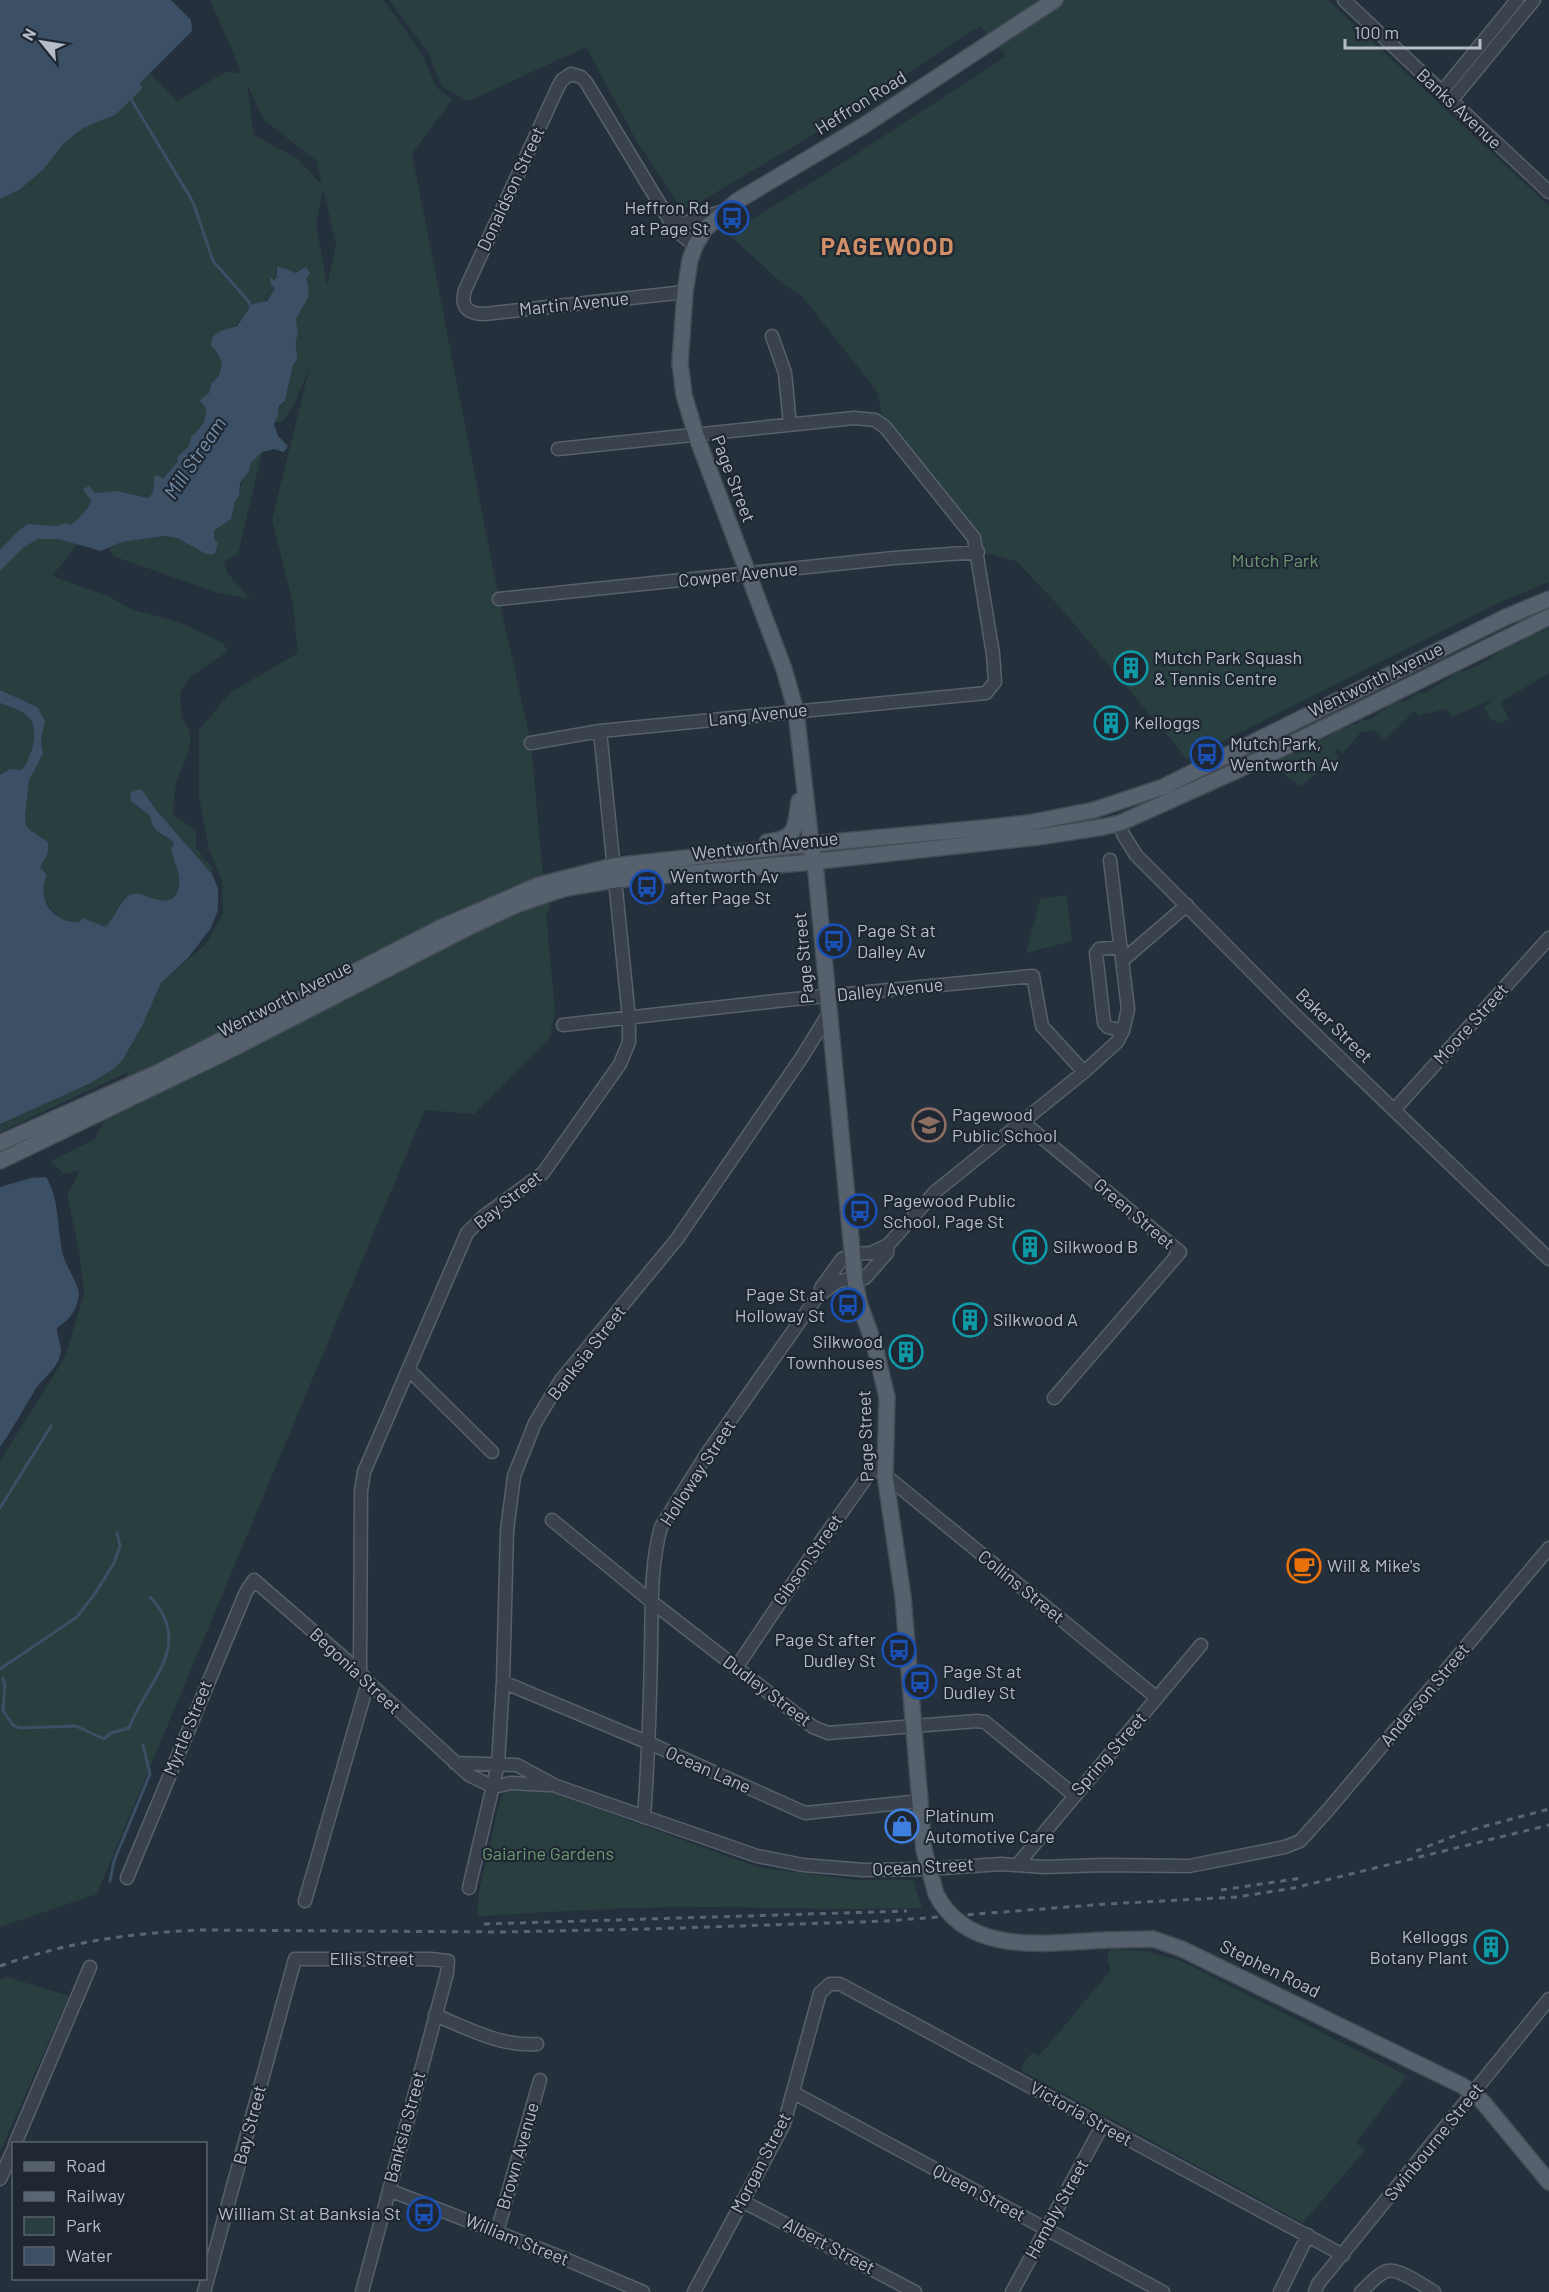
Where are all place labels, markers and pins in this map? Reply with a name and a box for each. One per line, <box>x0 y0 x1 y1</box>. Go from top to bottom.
place label: Heffron Rd at Page St <box>625 196 709 239</box>
bus stop icon: Heffron Rd at Page St <box>714 200 750 236</box>
place label: Mutch Park Squash & Tennis Centre <box>1154 646 1302 689</box>
building icon: Mutch Park Squash & Tennis Centre <box>1113 650 1149 686</box>
building icon: Kelloggs <box>1093 705 1129 741</box>
place label: Kelloggs <box>1134 711 1200 733</box>
place label: Mutch Park, Wentworth Av <box>1230 732 1339 775</box>
bus stop icon: Mutch Park, Wentworth Av <box>1189 736 1225 772</box>
place label: Wentworth Av after Page St <box>670 865 779 908</box>
bus stop icon: Wentworth Av after Page St <box>629 869 665 905</box>
place label: Page St at Dalley Av <box>857 919 936 962</box>
bus stop icon: Page St at Dalley Av <box>816 923 852 959</box>
place label: Pagewood Public School <box>952 1103 1057 1146</box>
school or university icon: Pagewood Public School <box>911 1107 947 1143</box>
place label: Pagewood Public School, Page St <box>883 1189 1016 1232</box>
bus stop icon: Pagewood Public School, Page St <box>842 1193 878 1229</box>
building icon: Silkwood B <box>1012 1229 1048 1265</box>
place label: Silkwood B <box>1053 1235 1138 1257</box>
place label: Page St at Holloway St <box>735 1283 825 1326</box>
bus stop icon: Page St at Holloway St <box>830 1287 866 1323</box>
building icon: Silkwood A <box>952 1302 988 1338</box>
place label: Silkwood A <box>993 1308 1078 1330</box>
place label: Silkwood Townhouses <box>786 1330 883 1373</box>
building icon: Silkwood Townhouses <box>888 1334 924 1370</box>
cafe icon: Will & Mike's <box>1286 1548 1322 1584</box>
place label: Will & Mike's <box>1327 1554 1421 1576</box>
place label: Page St after Dudley St <box>775 1628 876 1671</box>
bus stop icon: Page St after Dudley St <box>881 1632 917 1668</box>
place label: Page St at Dudley St <box>943 1660 1022 1703</box>
bus stop icon: Page St at Dudley St <box>902 1664 938 1700</box>
place label: Platinum Automotive Care <box>925 1804 1055 1847</box>
shop icon: Platinum Automotive Care <box>884 1808 920 1844</box>
place label: Kelloggs Botany Plant <box>1370 1925 1468 1968</box>
building icon: Kelloggs Botany Plant <box>1473 1929 1509 1965</box>
bus stop icon: William St at Banksia St <box>406 2196 442 2232</box>
place label: William St at Banksia St <box>218 2202 401 2224</box>

